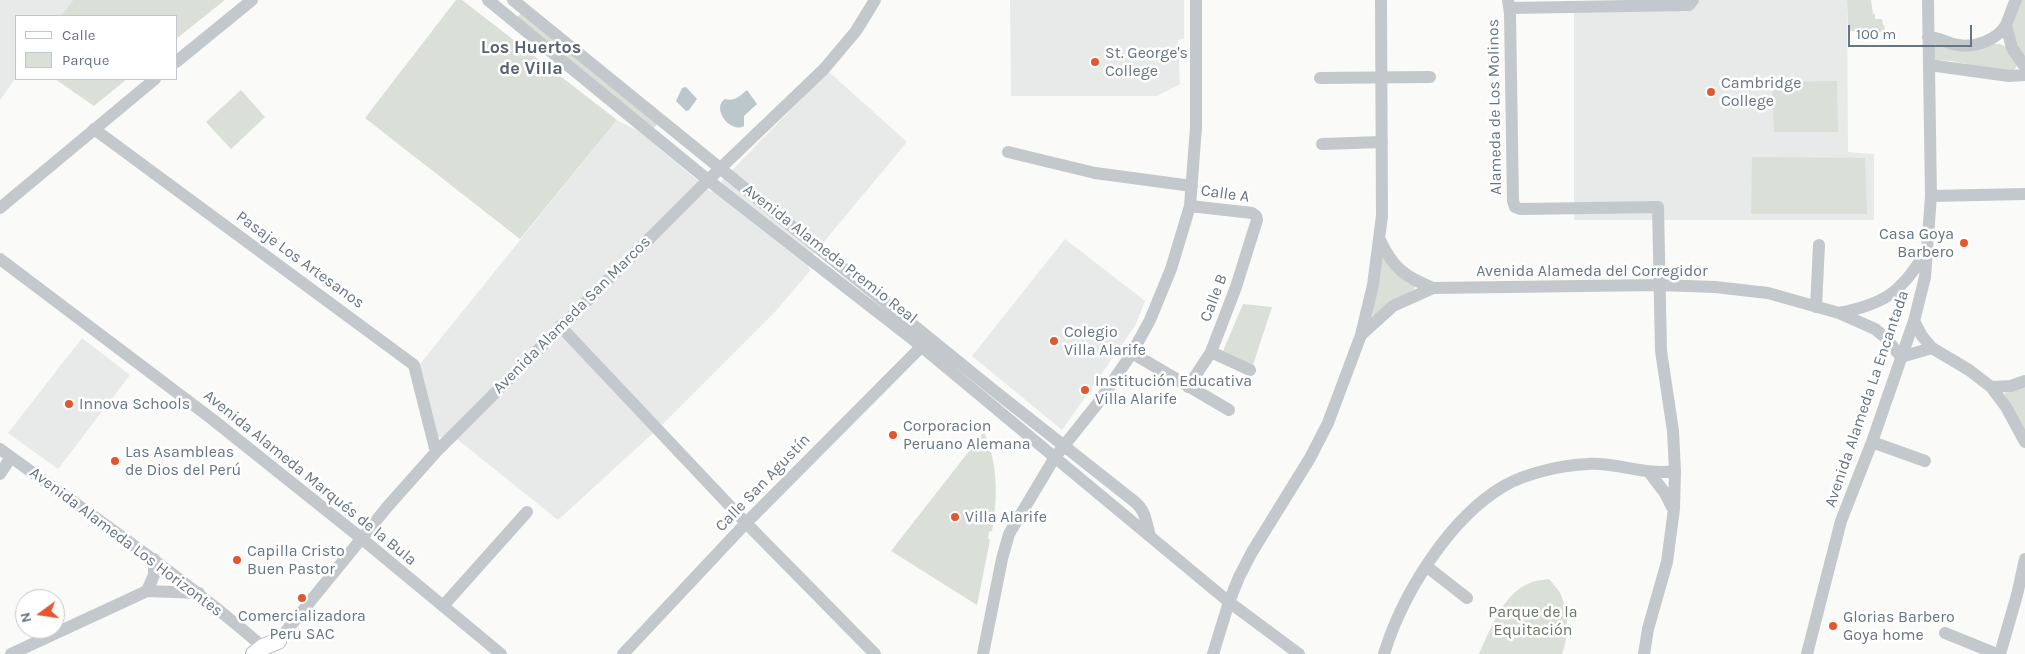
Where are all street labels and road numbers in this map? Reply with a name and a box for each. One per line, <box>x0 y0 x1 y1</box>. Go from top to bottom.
street label: Alameda de Los Molinos <box>1484 19 1506 195</box>
street label: Avenida Alameda Premio Real <box>739 180 921 328</box>
street label: Calle A <box>1200 181 1250 207</box>
street label: Pasaje Los Artesanos <box>232 207 368 313</box>
street label: Avenida Alameda San Marcos <box>489 232 655 398</box>
street label: Avenida Alameda del Corregidor <box>1476 261 1708 281</box>
street label: Calle B <box>1196 271 1232 325</box>
street label: Avenida Alameda La Encantada <box>1821 288 1913 510</box>
street label: Avenida Alameda Marqués de la Bula <box>200 386 420 570</box>
street label: Calle San Agustín <box>712 430 814 536</box>
street label: Avenida Alameda Los Horizontes <box>26 463 226 621</box>

